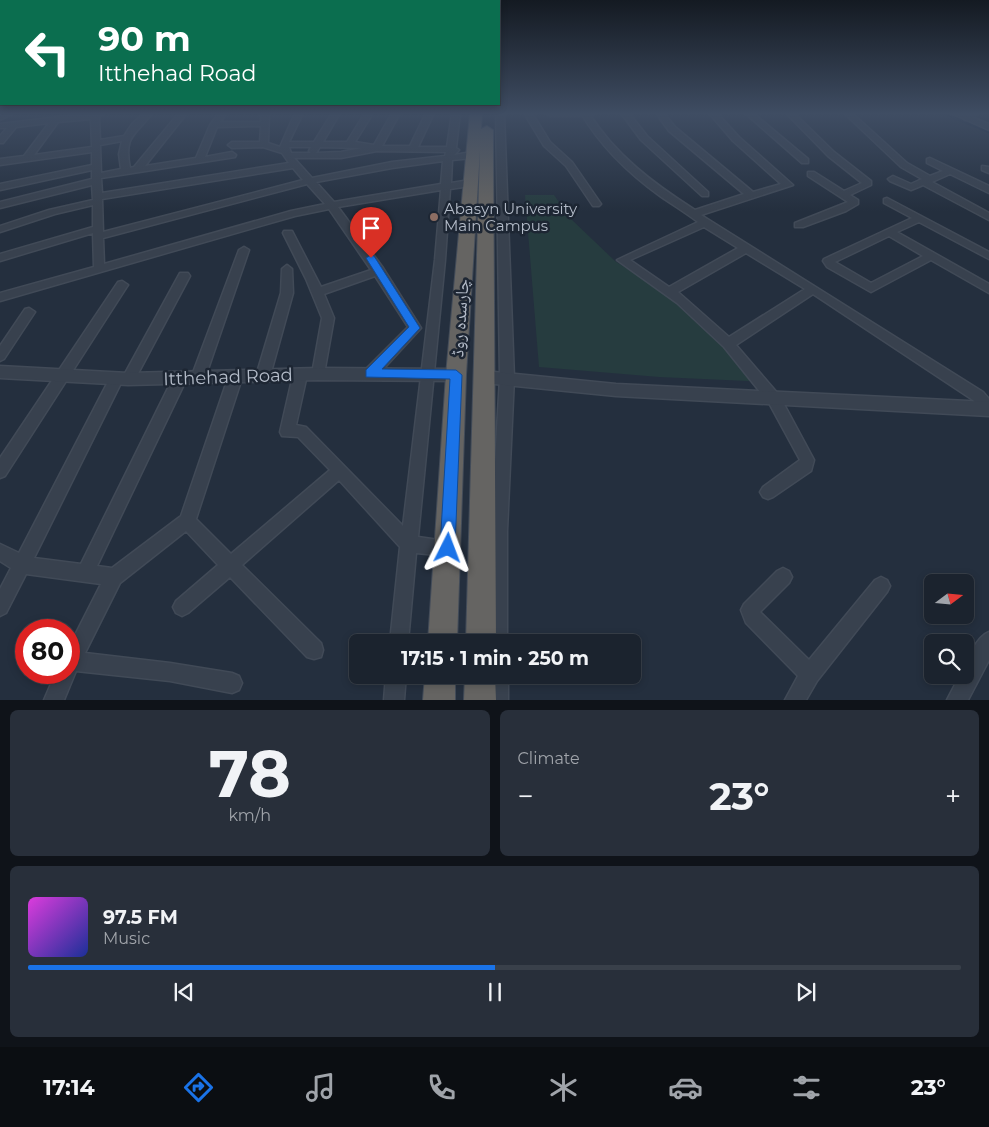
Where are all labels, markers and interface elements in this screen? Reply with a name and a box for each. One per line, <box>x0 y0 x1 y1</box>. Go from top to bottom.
text: 90 m <box>98 17 191 60</box>
icon: left <box>15 20 80 85</box>
text: Itthehad Road <box>98 60 256 87</box>
place label: Abasyn University Main Campus <box>444 199 578 235</box>
pin <box>350 207 392 258</box>
marker: Abasyn University Main Campus <box>428 211 440 223</box>
icon: arrive <box>357 214 385 242</box>
street label: چارسدہ روڈ <box>446 278 474 358</box>
street label: Itthehad Road <box>163 364 293 390</box>
position arrow <box>421 521 473 573</box>
north arrow <box>924 574 974 624</box>
map controls <box>924 574 974 684</box>
speed limit sign: 80 <box>15 619 80 684</box>
button: search <box>924 634 974 684</box>
text: 17:15 · 1 min · 250 m <box>401 647 589 670</box>
text: 78 <box>209 734 291 813</box>
text: Climate <box>518 749 580 768</box>
text: 23° <box>709 773 769 820</box>
text: − <box>518 779 534 813</box>
text: + <box>945 779 961 813</box>
text: km/h <box>228 806 271 825</box>
text: 97.5 FM <box>103 906 178 929</box>
text: Music <box>103 929 150 948</box>
icon: previous <box>170 978 198 1006</box>
icon: pause <box>481 978 509 1006</box>
icon: next <box>792 978 820 1006</box>
icon: directions <box>181 1070 216 1105</box>
icon: music <box>303 1070 338 1105</box>
icon: phone <box>424 1070 459 1105</box>
icon: climate <box>546 1070 581 1105</box>
icon: car <box>668 1070 703 1105</box>
icon: filters <box>789 1070 824 1105</box>
text: 17:14 <box>43 1074 95 1101</box>
text: 23° <box>911 1074 946 1101</box>

